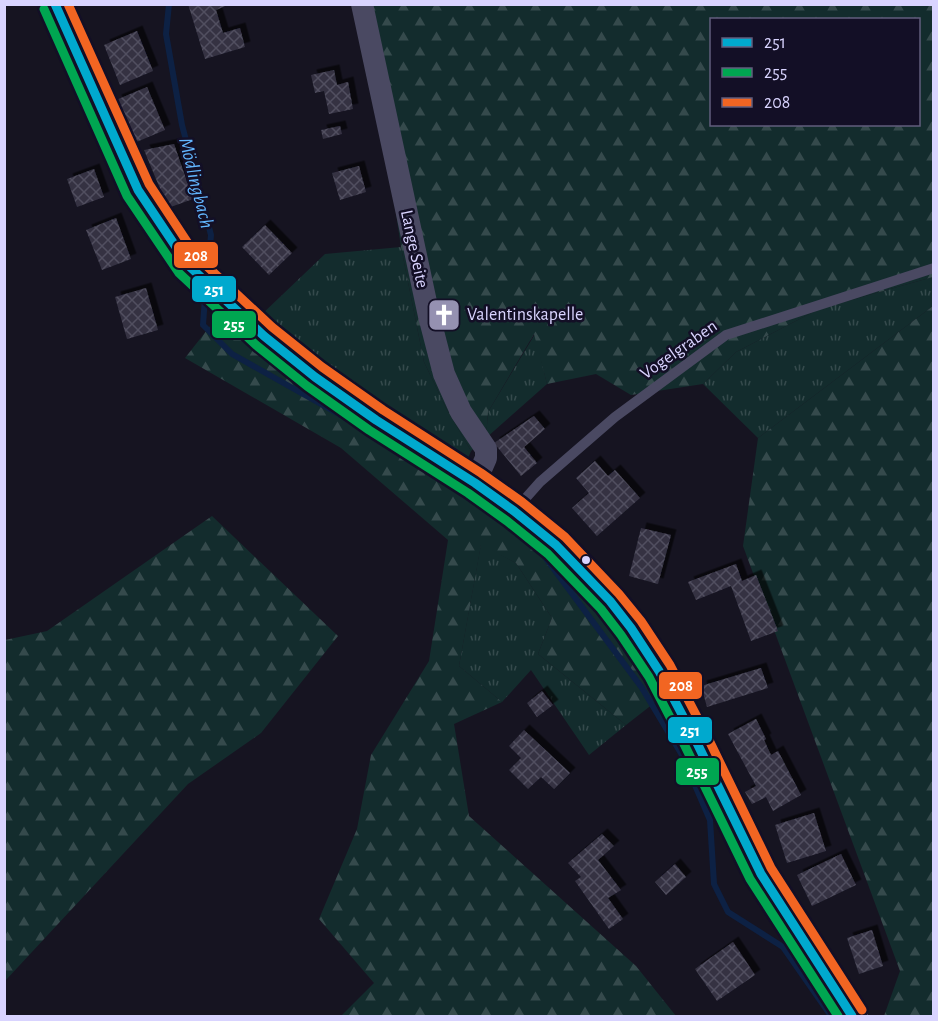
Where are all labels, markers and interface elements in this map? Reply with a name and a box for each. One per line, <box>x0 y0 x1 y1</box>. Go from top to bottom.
legend <box>710 18 920 126</box>
text: 251 <box>764 34 786 52</box>
text: 255 <box>764 64 787 82</box>
text: 208 <box>764 94 790 112</box>
water label: Mödlingbach <box>175 136 217 230</box>
street label: Lange Seite <box>397 208 431 290</box>
line badge: 208 <box>173 241 219 269</box>
text: 208 <box>184 248 208 264</box>
line badge: 251 <box>191 275 237 303</box>
text: 251 <box>204 282 224 298</box>
church icon: Valentinskapelle <box>426 297 462 333</box>
place label: Valentinskapelle <box>467 306 583 324</box>
line badge: 255 <box>211 310 257 339</box>
text: 255 <box>223 317 245 333</box>
street label: Vogelgraben <box>637 317 721 383</box>
unlabelled marker <box>580 554 592 566</box>
line badge: 208 <box>658 671 703 700</box>
text: 208 <box>669 678 693 694</box>
line badge: 251 <box>667 716 713 744</box>
text: 251 <box>680 723 700 739</box>
line badge: 255 <box>675 757 720 786</box>
text: 255 <box>686 764 708 780</box>

